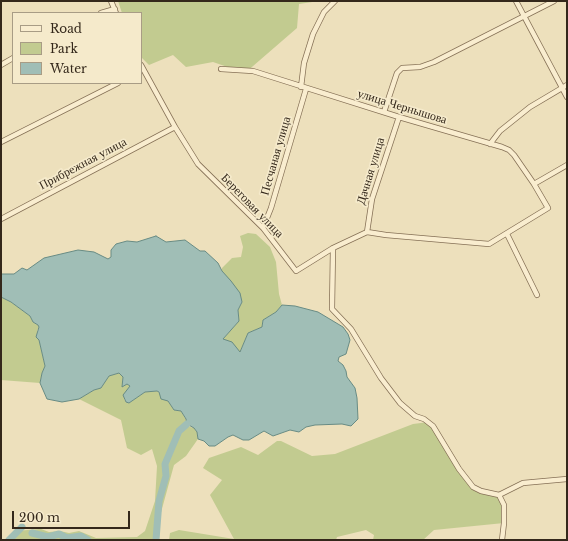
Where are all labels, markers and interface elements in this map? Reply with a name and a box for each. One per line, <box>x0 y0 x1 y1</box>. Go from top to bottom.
legend <box>12 12 142 84</box>
text: Road <box>50 21 82 36</box>
text: Park <box>50 41 78 56</box>
text: Water <box>50 61 87 76</box>
street label: улица Чернышова <box>356 87 448 127</box>
street label: Песчаная улица <box>258 115 294 197</box>
street label: Прибрежная улица <box>37 135 129 193</box>
street label: Дачная улица <box>354 136 388 206</box>
street label: Береговая улица <box>218 171 286 241</box>
scale bar <box>14 503 132 529</box>
text: 200 m <box>19 510 60 525</box>

